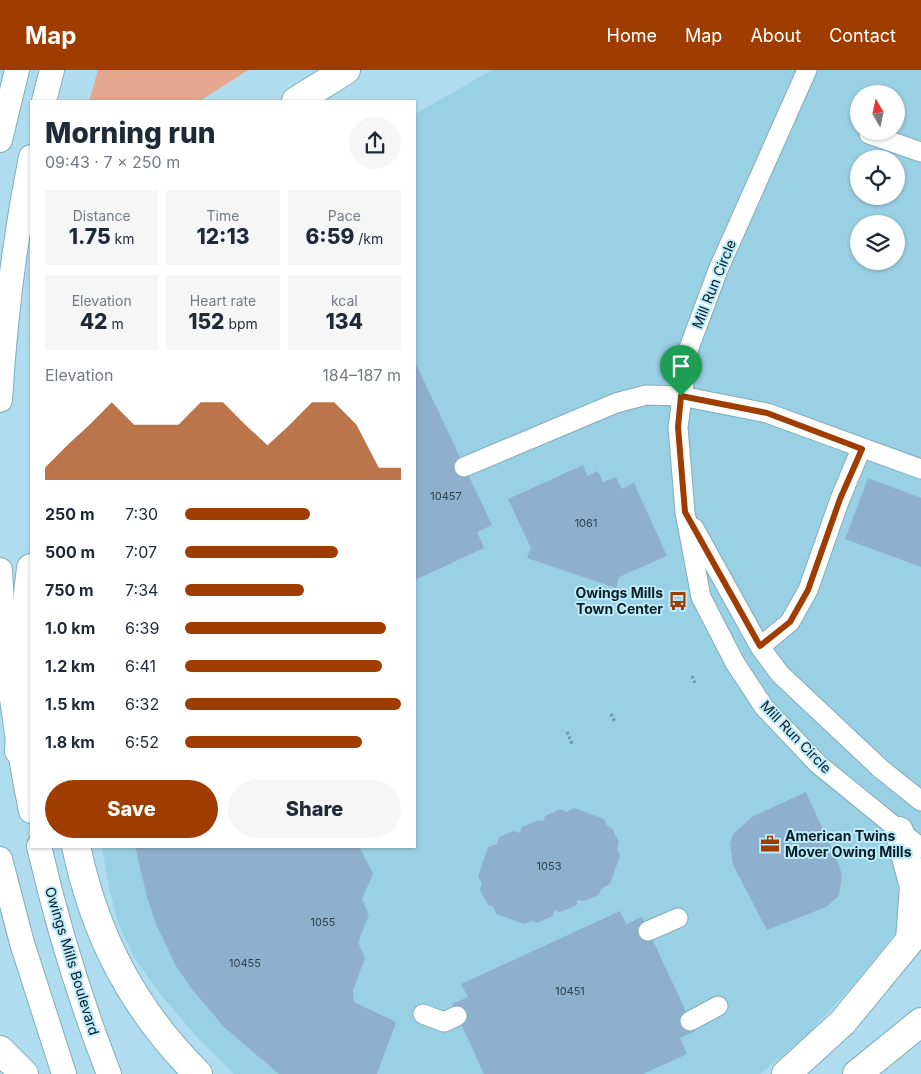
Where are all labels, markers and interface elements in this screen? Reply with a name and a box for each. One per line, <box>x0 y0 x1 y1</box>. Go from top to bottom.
text: Map <box>25 21 76 50</box>
text: Home <box>607 25 657 46</box>
text: Map <box>685 25 722 46</box>
text: About <box>750 25 801 46</box>
text: Contact <box>829 25 896 46</box>
north arrow <box>850 85 905 140</box>
map controls <box>850 85 905 270</box>
text: Morning run <box>45 116 215 150</box>
button: share <box>349 117 401 169</box>
button: locate <box>850 150 905 205</box>
text: 09:43 · 7 × 250 m <box>45 152 180 172</box>
text: Distance <box>73 207 131 224</box>
text: Time <box>207 207 239 224</box>
text: Pace <box>328 207 361 224</box>
button: layers <box>850 215 905 270</box>
text: 1.75 <box>69 224 111 249</box>
text: 12:13 <box>196 224 250 249</box>
text: 6:59 <box>305 224 354 249</box>
text: km <box>111 230 135 247</box>
text: /km <box>354 230 383 247</box>
street label: Mill Run Circle <box>688 237 739 331</box>
text: Elevation <box>72 292 132 309</box>
text: Heart rate <box>190 292 256 309</box>
text: kcal <box>331 292 358 309</box>
text: 42 <box>80 309 107 334</box>
text: 152 <box>188 309 224 334</box>
text: 134 <box>326 309 363 334</box>
text: m <box>107 315 124 332</box>
text: bpm <box>224 315 258 332</box>
pin <box>660 345 702 396</box>
icon: arrive <box>667 352 695 380</box>
text: Elevation <box>45 365 114 385</box>
text: 184–187 m <box>322 365 401 385</box>
house number: 10457 <box>430 489 462 503</box>
text: 250 m <box>45 504 94 524</box>
text: 7:30 <box>125 504 158 524</box>
house number: 1061 <box>575 516 597 530</box>
text: 500 m <box>45 542 95 562</box>
text: 7:07 <box>125 542 157 562</box>
text: 750 m <box>45 580 94 600</box>
text: 7:34 <box>125 580 158 600</box>
place label: Owings Mills Town Center <box>576 584 663 617</box>
bus stop icon: Owings Mills Town Center <box>667 590 689 612</box>
text: 1.0 km <box>45 618 95 638</box>
text: 6:39 <box>125 618 159 638</box>
text: 1.2 km <box>45 656 95 676</box>
text: 6:41 <box>125 656 156 676</box>
text: 1.5 km <box>45 694 95 714</box>
text: 6:32 <box>125 694 159 714</box>
street label: Mill Run Circle <box>757 697 835 777</box>
text: 1.8 km <box>45 732 95 752</box>
text: 6:52 <box>125 732 159 752</box>
button: Save <box>45 780 218 838</box>
button: Share <box>228 780 401 838</box>
place label: American Twins Mover Owing Mills <box>785 827 912 860</box>
office icon: American Twins Mover Owing Mills <box>759 833 781 855</box>
house number: 1053 <box>537 859 562 873</box>
street label: Owings Mills Boulevard <box>42 885 103 1037</box>
house number: 1055 <box>311 915 336 929</box>
house number: 10455 <box>229 956 261 970</box>
house number: 10451 <box>555 984 585 998</box>

